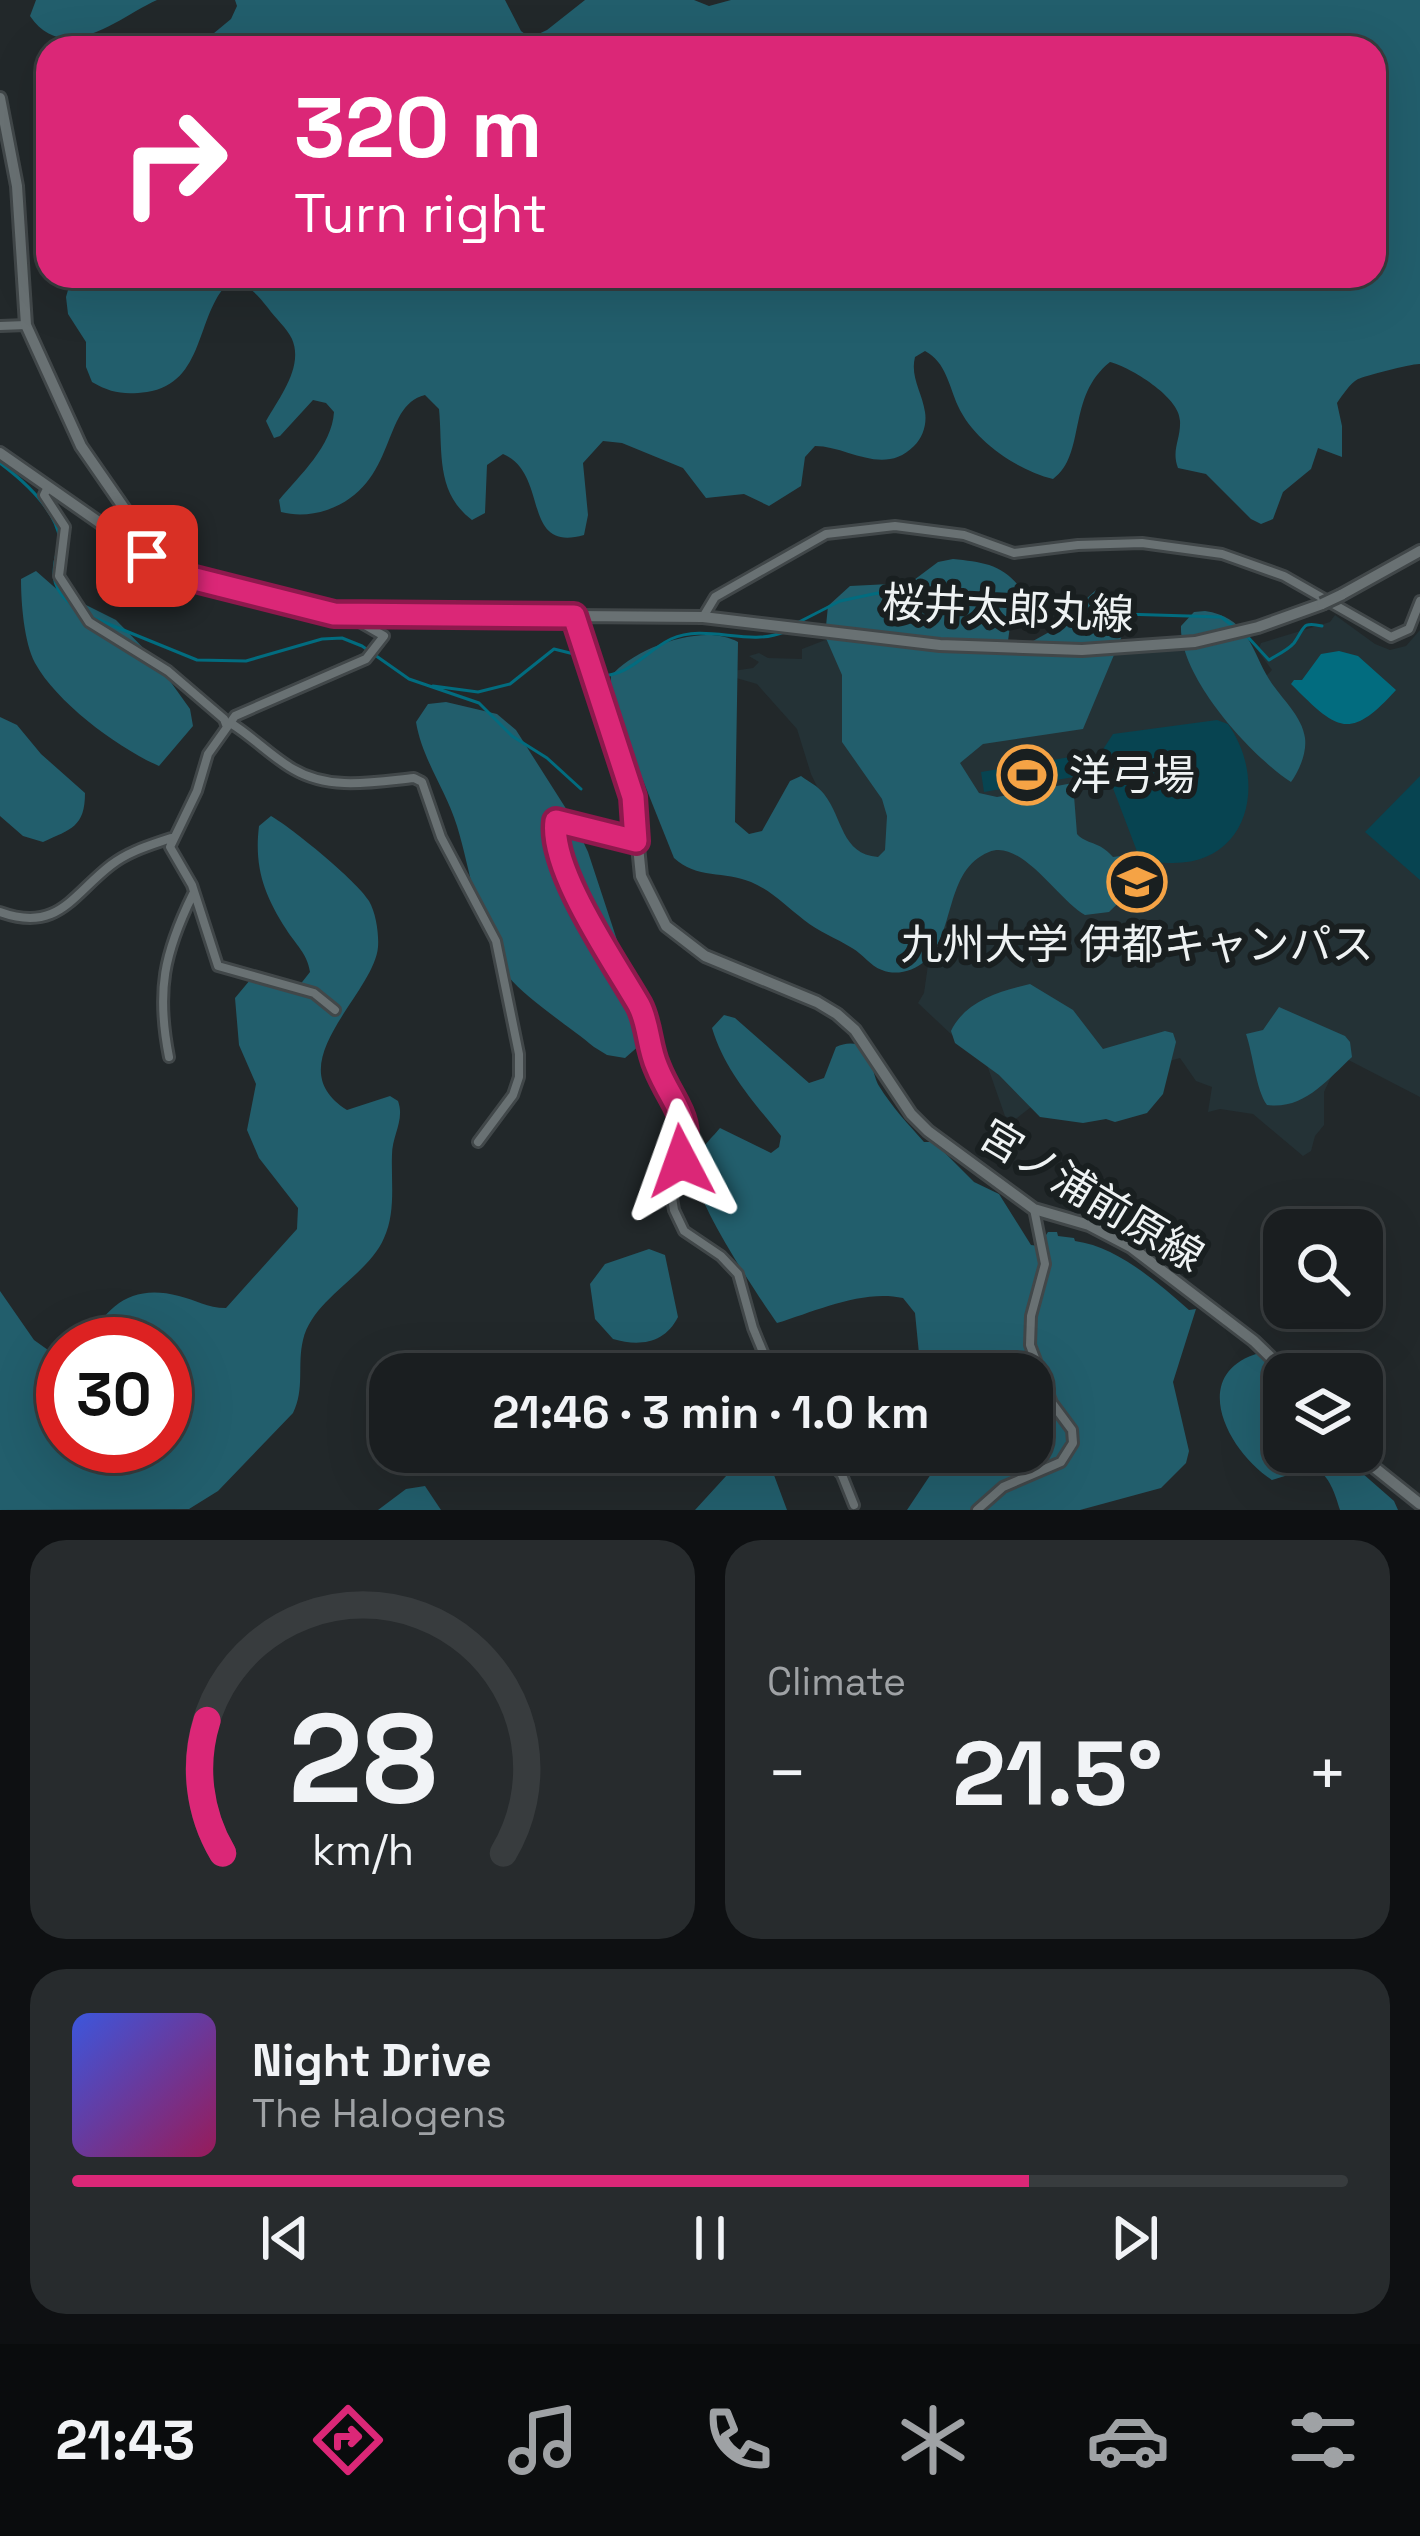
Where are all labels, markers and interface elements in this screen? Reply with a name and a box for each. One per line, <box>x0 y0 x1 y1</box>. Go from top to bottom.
text: 320 m <box>294 74 542 182</box>
icon: right <box>96 84 252 240</box>
text: Turn right <box>294 179 547 248</box>
pin <box>96 505 198 607</box>
icon: arrive <box>114 523 180 589</box>
street label: 桜井太郎丸線 <box>881 575 1135 642</box>
sports icon: 洋弓場 <box>996 744 1058 806</box>
place label: 洋弓場 <box>1069 749 1195 802</box>
school or university icon: 九州大学 伊都キャンパス <box>1106 851 1168 913</box>
place label: 九州大学 伊都キャンパス <box>901 918 1373 971</box>
position arrow <box>618 1098 744 1224</box>
street label: 宮ノ浦前原線 <box>970 1108 1213 1283</box>
map controls <box>1263 1209 1383 1473</box>
button: search <box>1263 1209 1383 1329</box>
speed limit sign: 30 <box>36 1317 192 1473</box>
button: layers <box>1263 1353 1383 1473</box>
text: 21:46 · 3 min · 1.0 km <box>493 1384 929 1441</box>
text: Climate <box>767 1657 906 1706</box>
text: 28 <box>288 1679 437 1838</box>
text: 21.5° <box>952 1716 1163 1831</box>
text: − <box>767 1731 808 1815</box>
text: + <box>1307 1731 1348 1815</box>
text: km/h <box>311 1822 414 1877</box>
text: Night Drive <box>252 2032 492 2089</box>
text: The Halogens <box>252 2089 506 2138</box>
icon: previous <box>252 2205 318 2271</box>
icon: pause <box>677 2205 743 2271</box>
icon: next <box>1102 2205 1168 2271</box>
icon: directions <box>306 2398 390 2482</box>
icon: music <box>501 2398 585 2482</box>
icon: phone <box>696 2398 780 2482</box>
icon: climate <box>891 2398 975 2482</box>
icon: car <box>1086 2398 1170 2482</box>
icon: filters <box>1281 2398 1365 2482</box>
text: 21:43 <box>55 2406 195 2475</box>

